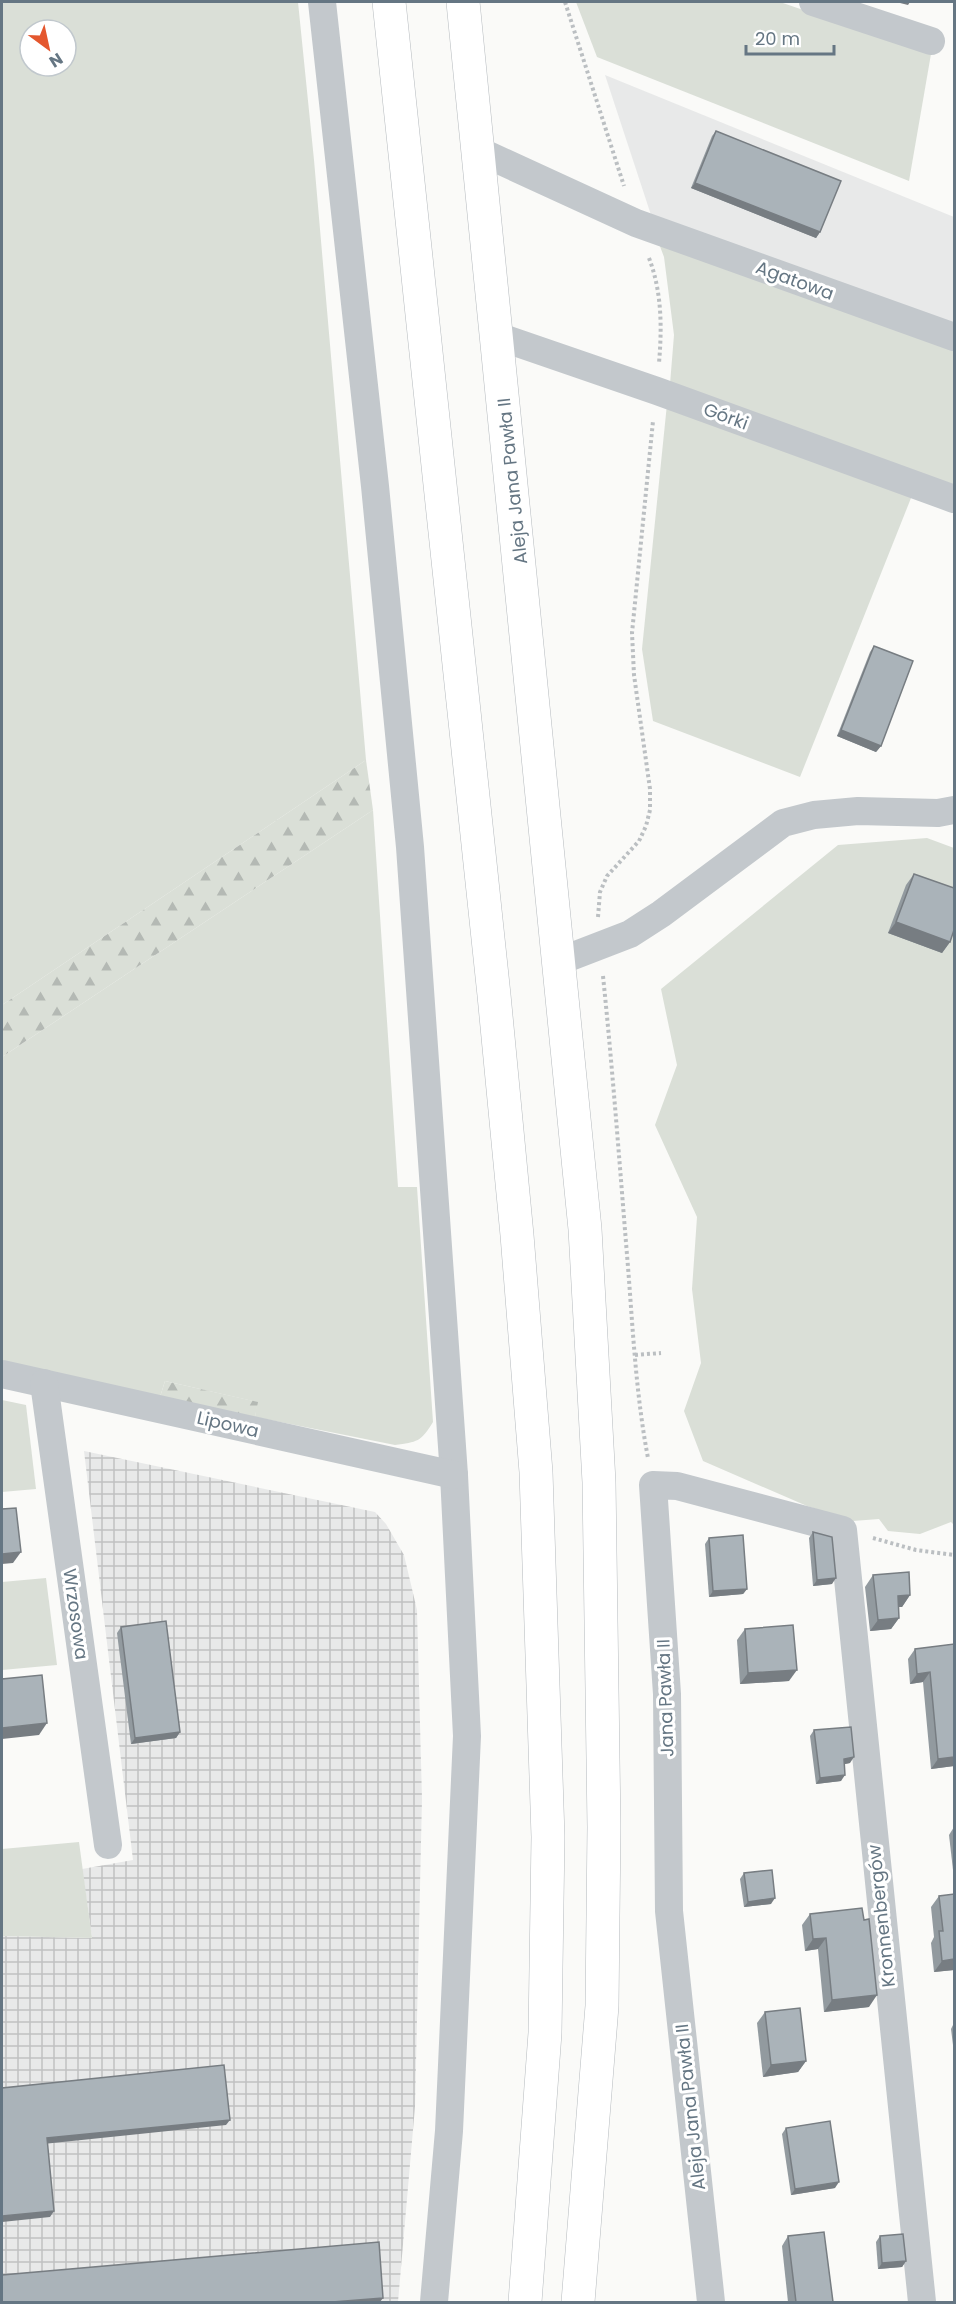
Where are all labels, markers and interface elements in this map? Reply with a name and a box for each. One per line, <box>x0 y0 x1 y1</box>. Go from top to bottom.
north arrow <box>18 18 78 78</box>
scale bar <box>746 18 834 56</box>
text: 20 m <box>755 26 800 51</box>
text: N <box>45 47 67 73</box>
street label: Agatowa <box>752 254 838 306</box>
street label: Górki <box>700 396 752 436</box>
street label: Aleja Jana Pawła II <box>491 397 533 565</box>
street label: Lipowa <box>195 1405 261 1443</box>
street label: Wrzosowa <box>57 1567 95 1661</box>
street label: Jana Pawła II <box>650 1639 680 1757</box>
street label: Kronnenbergów <box>861 1843 901 1989</box>
street label: Aleja Jana Pawła II <box>669 2023 711 2191</box>

